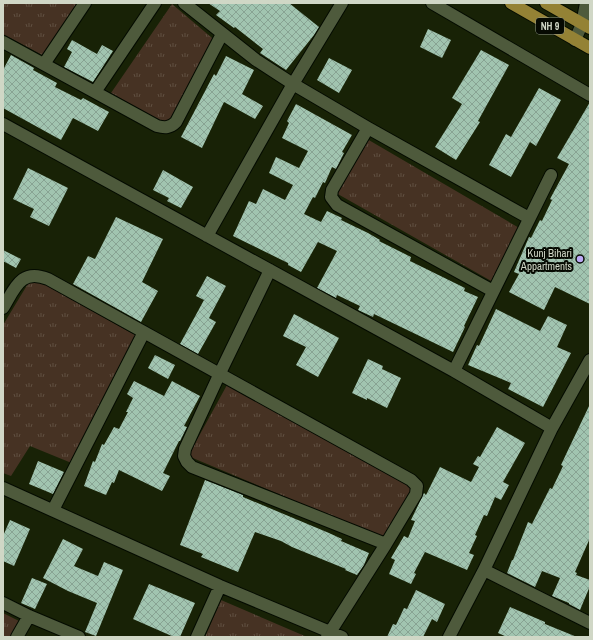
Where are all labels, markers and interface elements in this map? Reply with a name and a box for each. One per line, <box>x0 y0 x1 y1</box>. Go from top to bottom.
road number: NH 9 <box>536 18 564 34</box>
place label: Kunj Bihari Appartments <box>520 246 572 273</box>
marker: Kunj Bihari Appartments <box>575 254 585 264</box>

